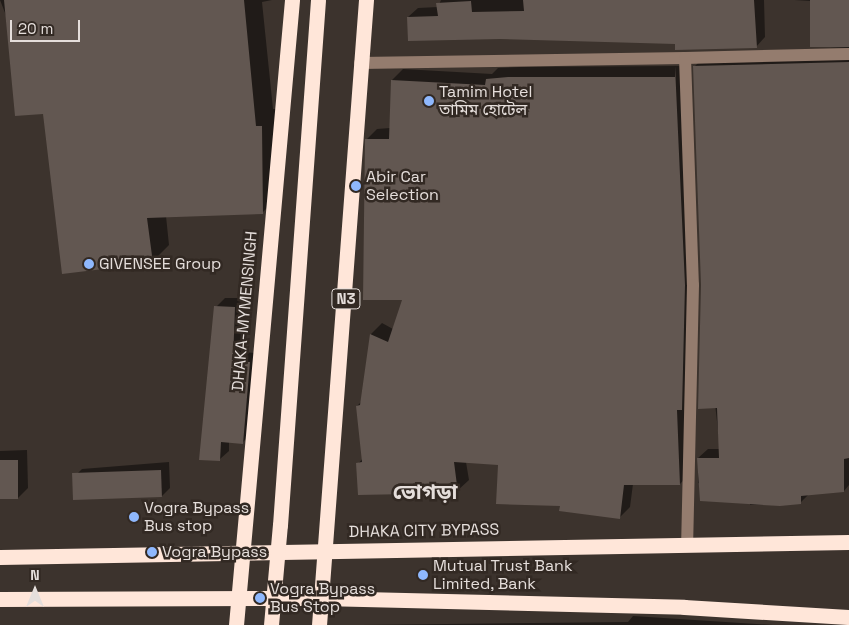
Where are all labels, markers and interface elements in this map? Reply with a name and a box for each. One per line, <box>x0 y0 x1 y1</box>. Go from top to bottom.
scale bar <box>12 10 82 42</box>
text: 20 m <box>18 19 53 38</box>
place label: Tamim Hotel তামিম হোটেল <box>439 82 532 120</box>
marker: Tamim Hotel তামিম হোটেল <box>423 95 435 107</box>
place label: Abir Car Selection <box>366 167 439 205</box>
marker: Abir Car Selection <box>350 180 362 192</box>
street label: DHAKA-MYMENSINGH <box>228 230 262 392</box>
place label: GIVENSEE Group <box>99 254 221 274</box>
marker: GIVENSEE Group <box>83 258 95 270</box>
road number: N3 <box>331 286 361 312</box>
district label: ভোগড়া <box>393 479 457 505</box>
place label: Vogra Bypass Bus stop <box>144 498 249 536</box>
marker: Vogra Bypass Bus stop <box>128 511 140 523</box>
street label: DHAKA CITY BYPASS <box>348 520 500 542</box>
place label: Vogra Bypass <box>162 542 267 562</box>
marker: Vogra Bypass <box>146 546 158 558</box>
place label: Mutual Trust Bank Limited, Bank <box>433 556 573 594</box>
north arrow <box>10 565 60 615</box>
text: N <box>30 566 40 584</box>
marker: Mutual Trust Bank Limited, Bank <box>417 569 429 581</box>
place label: Vogra Bypass Bus Stop <box>270 579 375 617</box>
marker: Vogra Bypass Bus Stop <box>254 592 266 604</box>

